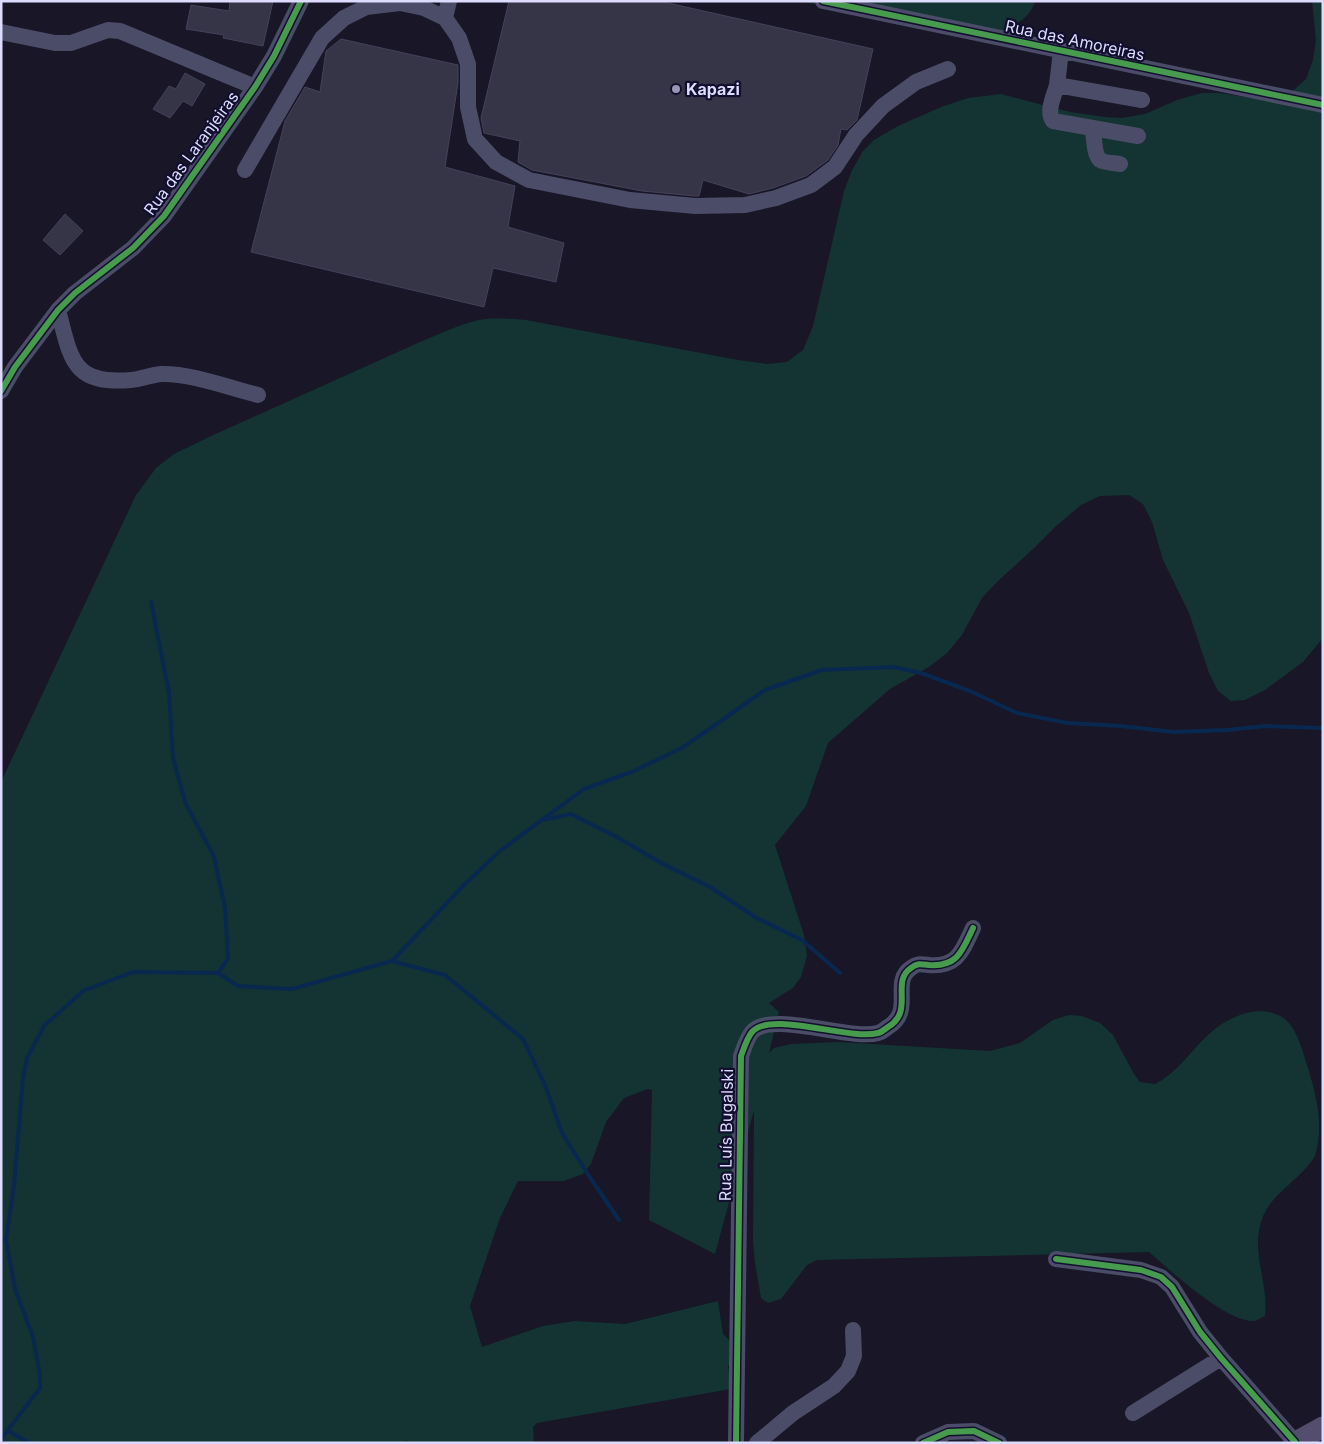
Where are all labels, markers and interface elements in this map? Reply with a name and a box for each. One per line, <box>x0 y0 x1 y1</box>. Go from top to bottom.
street label: Rua das Amoreiras <box>1003 15 1147 65</box>
place label: Kapazi <box>686 79 740 99</box>
marker: Kapazi <box>670 83 682 95</box>
street label: Rua das Laranjeiras <box>139 87 243 219</box>
street label: Rua Luís Bugalski <box>715 1069 737 1201</box>

